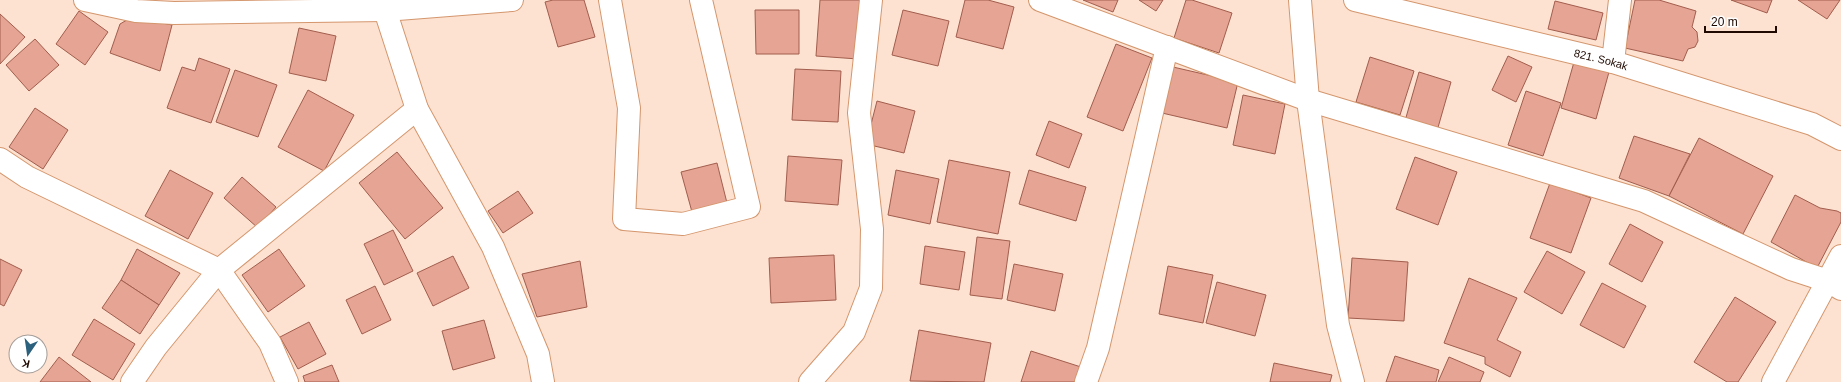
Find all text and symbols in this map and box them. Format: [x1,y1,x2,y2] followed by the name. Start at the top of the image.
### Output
[1705,8,1776,34] scale bar
[1711,15,1738,29] text: 20 m
[1573,47,1630,72] street label: 821. Sokak
[8,334,48,374] north arrow
[20,357,31,370] text: K

